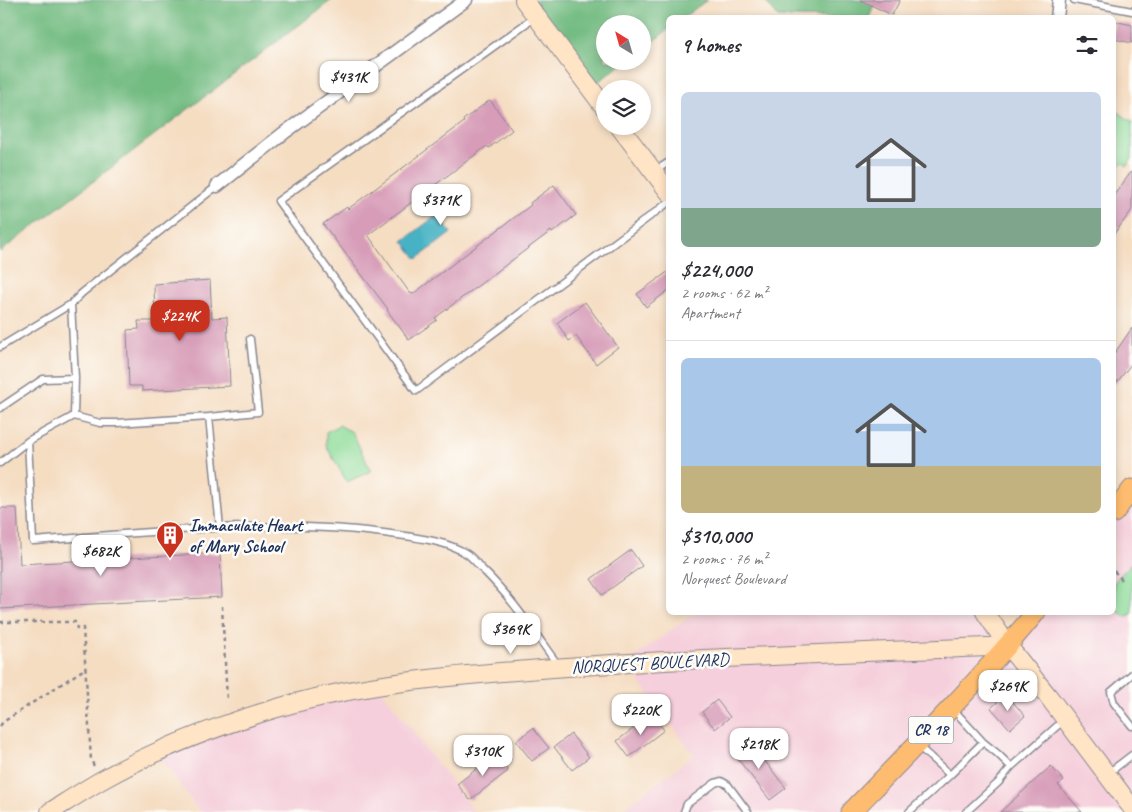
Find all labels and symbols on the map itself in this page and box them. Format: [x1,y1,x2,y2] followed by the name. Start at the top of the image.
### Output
[596,15,651,70] north arrow
[314,61,384,103] pin: $431K
[406,184,476,226] pin: $371K
[145,300,215,342] pin: $224K
[189,514,305,557] place label: Immaculate Heart of Mary School
[155,520,185,559] building icon: Immaculate Heart of Mary School
[66,534,136,577] pin: $682K
[476,612,546,655] pin: $369K
[571,648,731,678] street label: NORQUEST BOULEVARD
[973,670,1043,712] pin: $269K
[606,694,676,736] pin: $220K
[908,716,954,744] road number: CR 18
[724,728,794,770] pin: $218K
[448,734,518,777] pin: $310K

